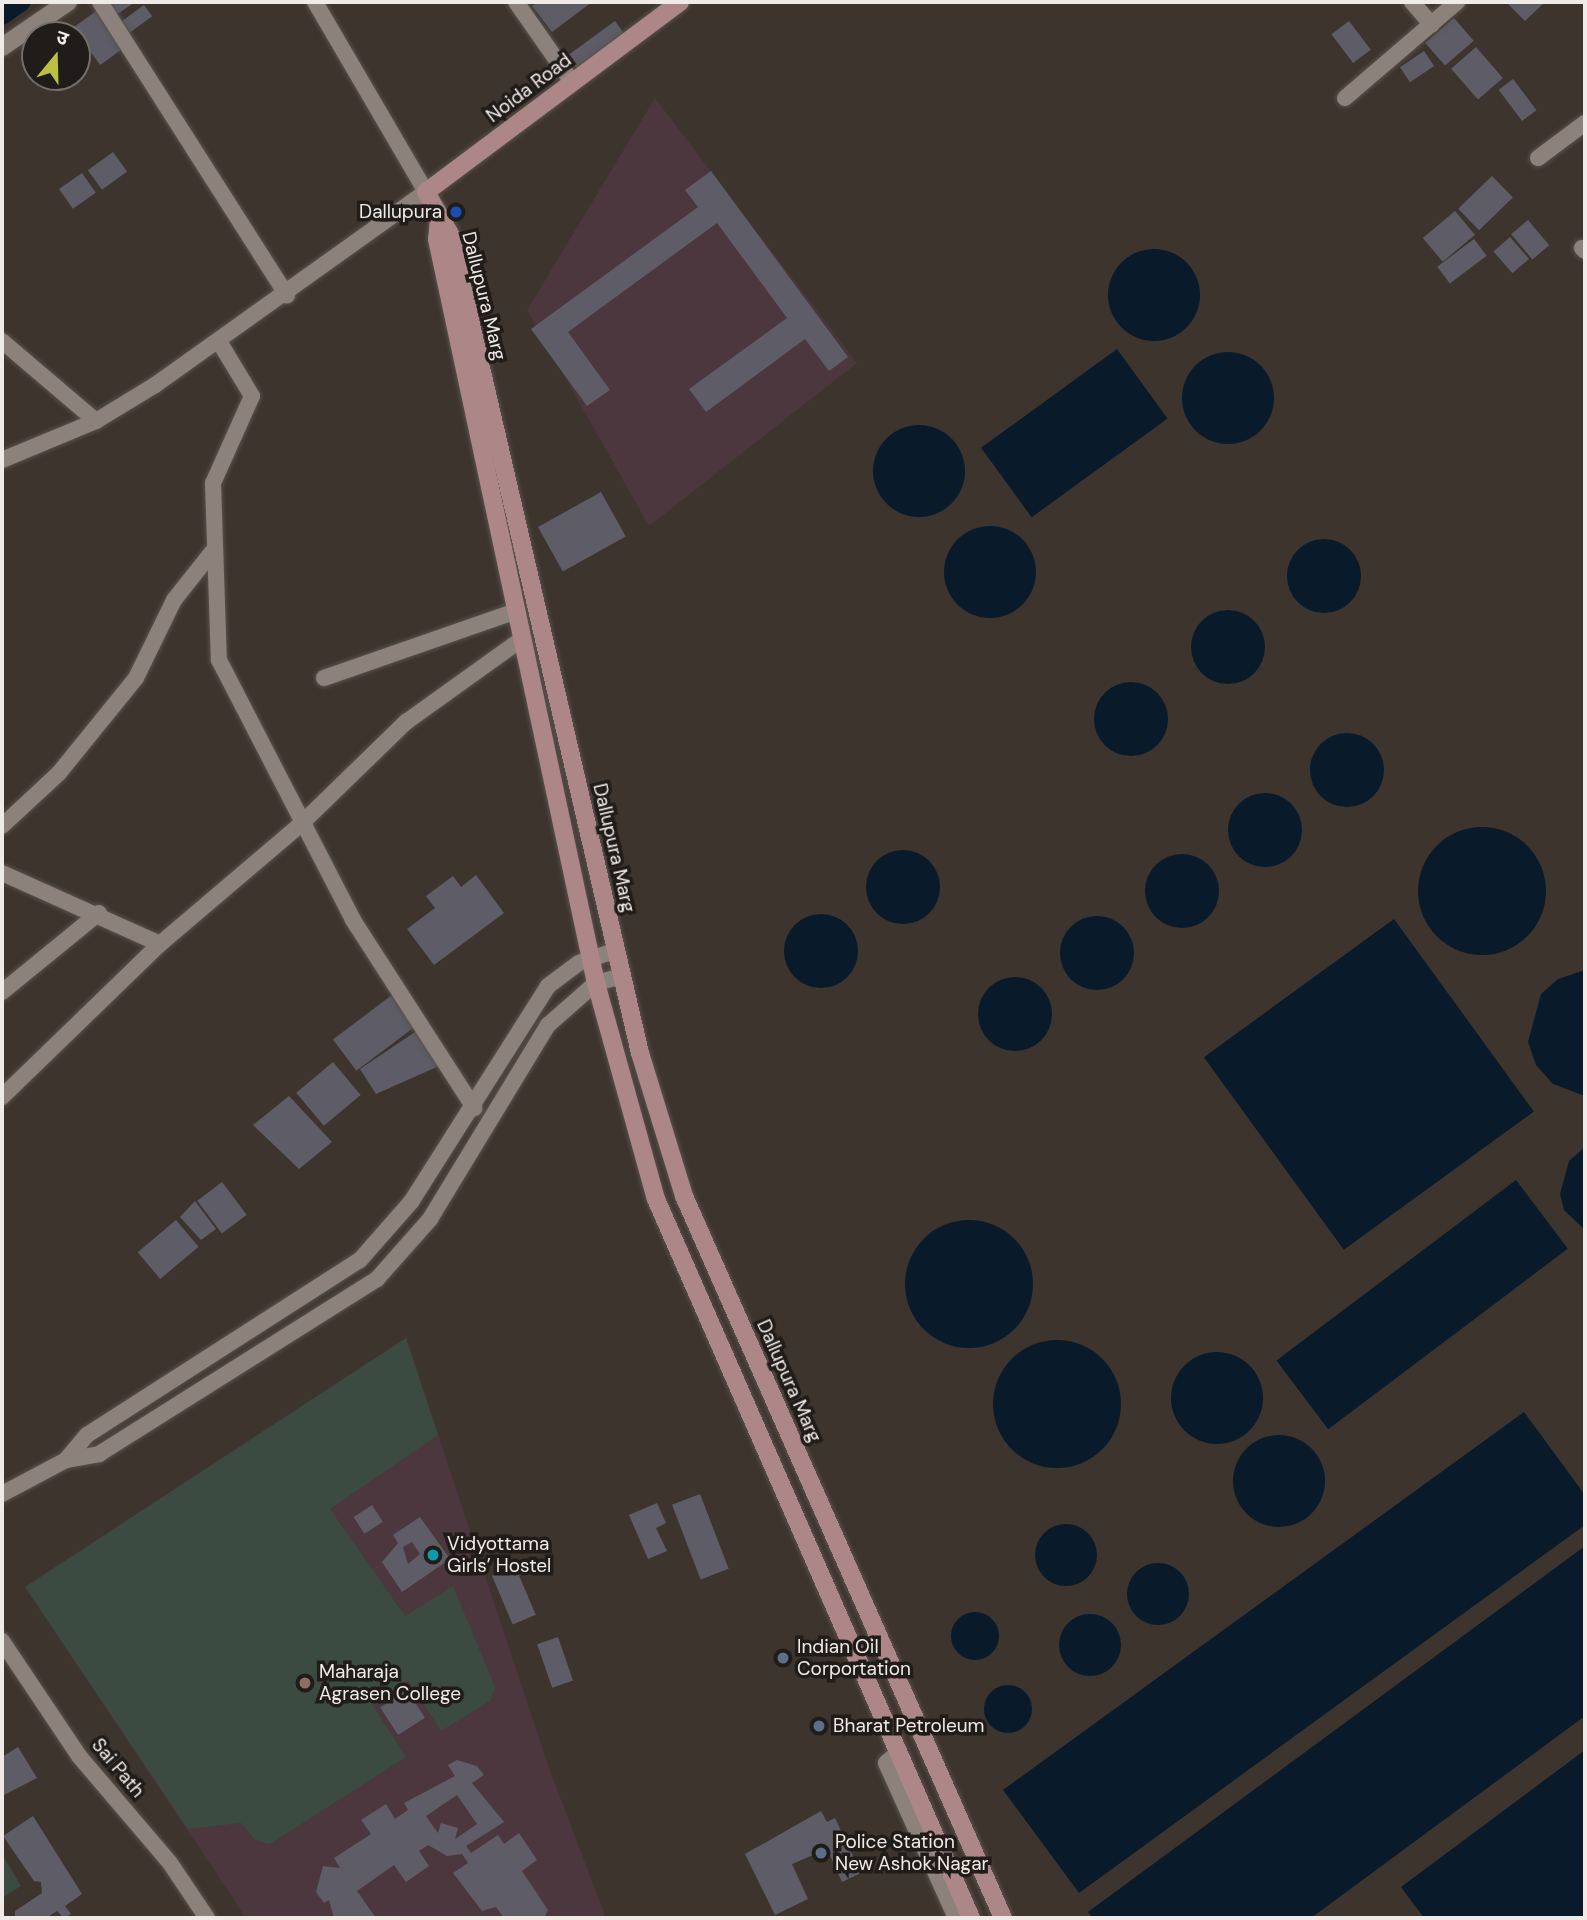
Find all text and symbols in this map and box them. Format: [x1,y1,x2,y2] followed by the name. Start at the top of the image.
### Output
[21,21,91,91] north arrow
[53,24,72,51] text: उ
[482,49,576,127] street label: Noida Road
[359,201,442,223] place label: Dallupura
[448,204,464,220] marker: Dallupura
[457,229,511,363] street label: Dallupura Marg
[588,781,640,915] street label: Dallupura Marg
[752,1316,826,1446] street label: Dallupura Marg
[447,1533,551,1577] place label: Vidyottama Girls’ Hostel
[425,1547,441,1563] marker: Vidyottama Girls’ Hostel
[797,1636,911,1680] place label: Indian Oil Corportation
[775,1650,791,1666] marker: Indian Oil Corportation
[319,1661,461,1705] place label: Maharaja Agrasen College
[297,1675,313,1691] marker: Maharaja Agrasen College
[833,1715,984,1737] place label: Bharat Petroleum
[811,1718,827,1734] marker: Bharat Petroleum
[87,1734,149,1802] street label: Sai Path
[835,1831,989,1875] place label: Police Station New Ashok Nagar
[813,1845,829,1861] marker: Police Station New Ashok Nagar

